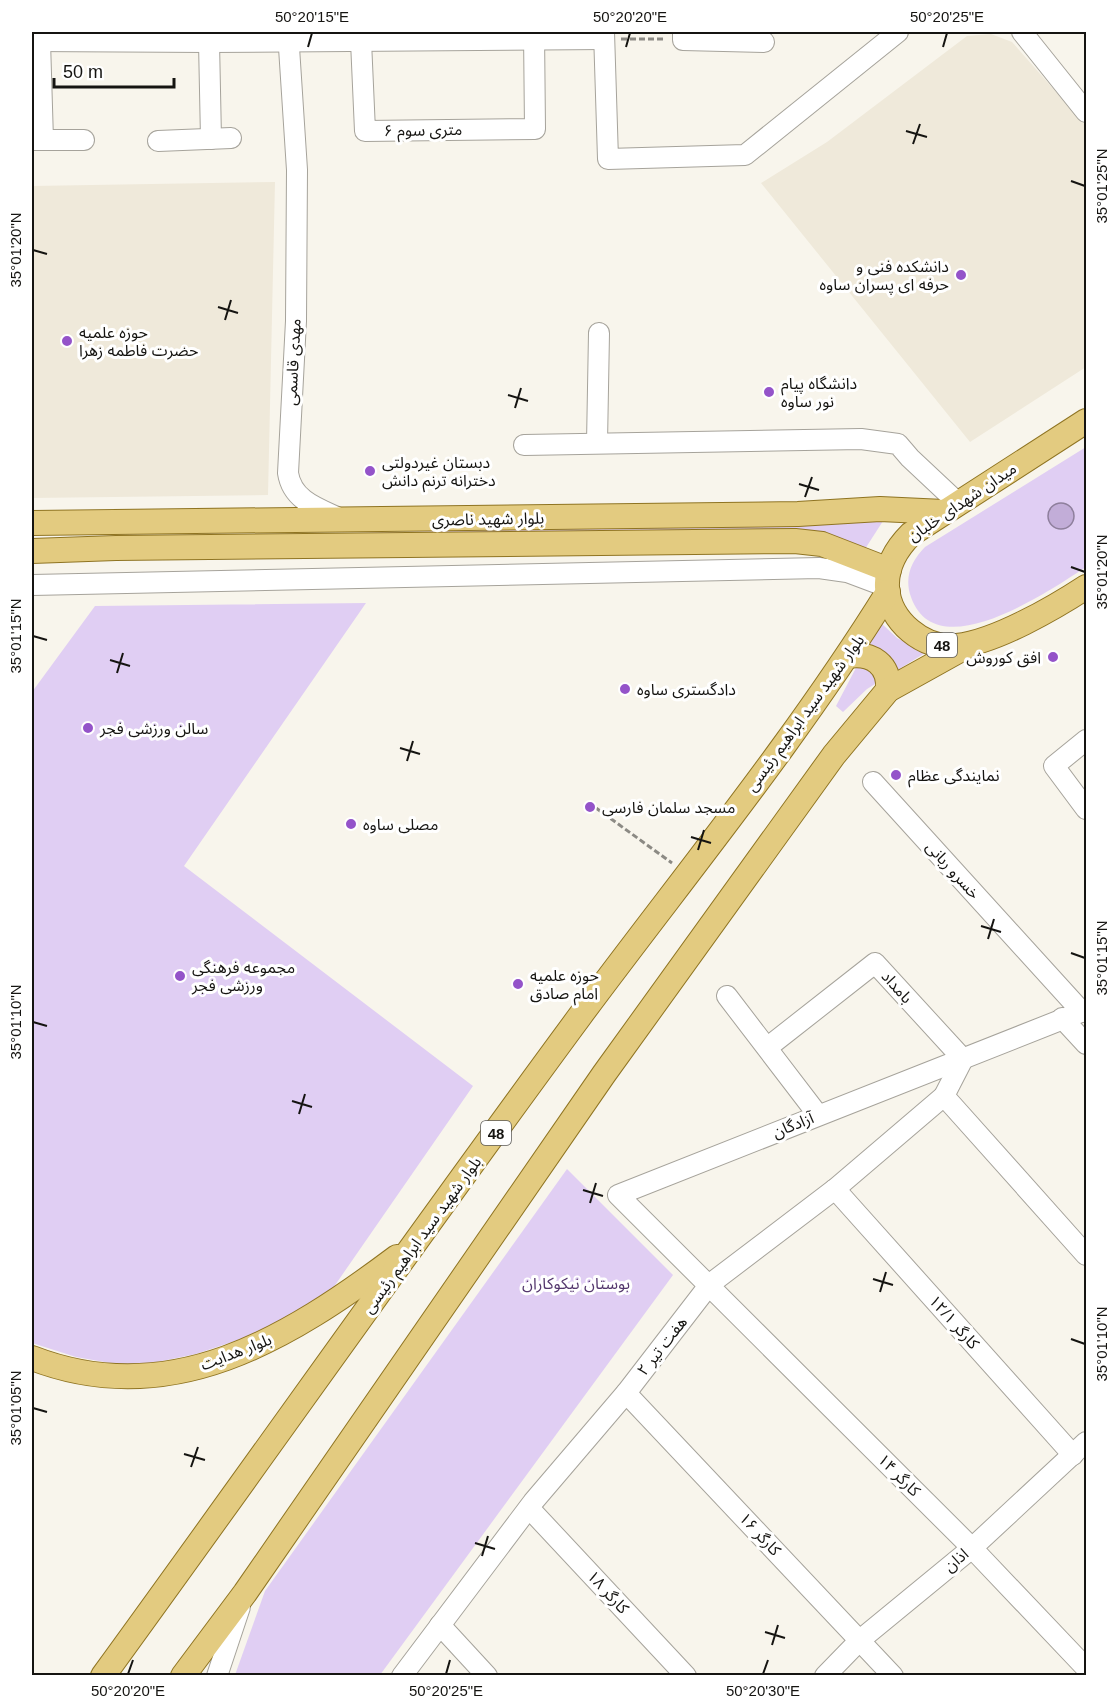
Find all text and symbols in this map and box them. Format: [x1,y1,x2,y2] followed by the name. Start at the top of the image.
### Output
[275,8,349,25] text: 50°20'15"E
[593,8,667,25] text: 50°20'20"E
[910,8,984,25] text: 50°20'25"E
[54,51,174,89] scale bar
[63,62,103,82] text: 50 m
[383,121,463,143] street label: ۶ متری سوم
[1093,148,1110,224] text: 35°01'25"N
[7,212,24,288] text: 35°01'20"N
[820,258,949,295] place label: دانشکده فنی و حرفه ای پسران ساوه
[954,268,968,282] marker: دانشکده فنی و حرفه ای پسران ساوه
[282,318,305,406] street label: مهدی قاسمی
[79,324,199,360] place label: حوزه علمیه حضرت فاطمه زهرا
[60,334,74,348] marker: حوزه علمیه حضرت فاطمه زهرا
[781,375,857,411] place label: دانشگاه پیام نور ساوه
[762,385,776,399] marker: دانشگاه پیام نور ساوه
[382,454,496,493] place label: دبستان غیردولتی دخترانه ترنم دانش
[905,459,1020,545] street label: میدان شهدای خلبان
[363,464,377,478] marker: دبستان غیردولتی دخترانه ترنم دانش
[432,510,544,529] street label: بلوار شهید ناصری
[1093,534,1110,610] text: 35°01'20"N
[7,598,24,674] text: 35°01'15"N
[742,631,871,797] street label: بلوار شهید سید ابراهیم رئیسی
[927,633,957,657] road number: 48
[966,649,1041,668] place label: افق کوروش
[1046,650,1060,664] marker: افق کوروش
[637,681,736,699] place label: دادگستری ساوه
[618,682,632,696] marker: دادگستری ساوه
[99,720,208,738] place label: سالن ورزشی فجر
[81,721,95,735] marker: سالن ورزشی فجر
[908,767,1000,788] place label: نمایندگی عظام
[889,768,903,782] marker: نمایندگی عظام
[602,799,735,817] place label: مسجد سلمان فارسی
[583,800,597,814] marker: مسجد سلمان فارسی
[363,816,438,834] place label: مصلی ساوه
[344,817,358,831] marker: مصلی ساوه
[922,838,983,903] street label: خسرو ربانی
[1093,920,1110,996] text: 35°01'15"N
[191,959,295,995] place label: مجموعه فرهنگی ورزشی فجر
[530,967,599,1006] place label: حوزه علمیه امام صادق
[878,967,916,1007] street label: بامداد
[173,969,187,983] marker: مجموعه فرهنگی ورزشی فجر
[511,977,525,991] marker: حوزه علمیه امام صادق
[7,984,24,1060] text: 35°01'10"N
[770,1109,818,1142] street label: آزادگان
[481,1121,511,1145] road number: 48
[359,1153,488,1319] street label: بلوار شهید سید ابراهیم رئیسی
[522,1275,630,1293] park label: بوستان نیکوکاران
[925,1292,983,1353] street label: کارگر ۱۲/۱
[1093,1306,1110,1382] text: 35°01'10"N
[634,1313,691,1379] street label: هفت تیر ۲
[198,1331,274,1374] street label: بلوار هدایت
[7,1370,24,1446] text: 35°01'05"N
[874,1451,924,1500] street label: کارگر ۱۴
[735,1509,784,1560] street label: کارگر ۱۶
[940,1545,972,1576] street label: اذان
[583,1567,632,1618] street label: کارگر ۱۸
[91,1682,165,1699] text: 50°20'20"E
[409,1682,483,1699] text: 50°20'25"E
[726,1682,800,1699] text: 50°20'30"E

